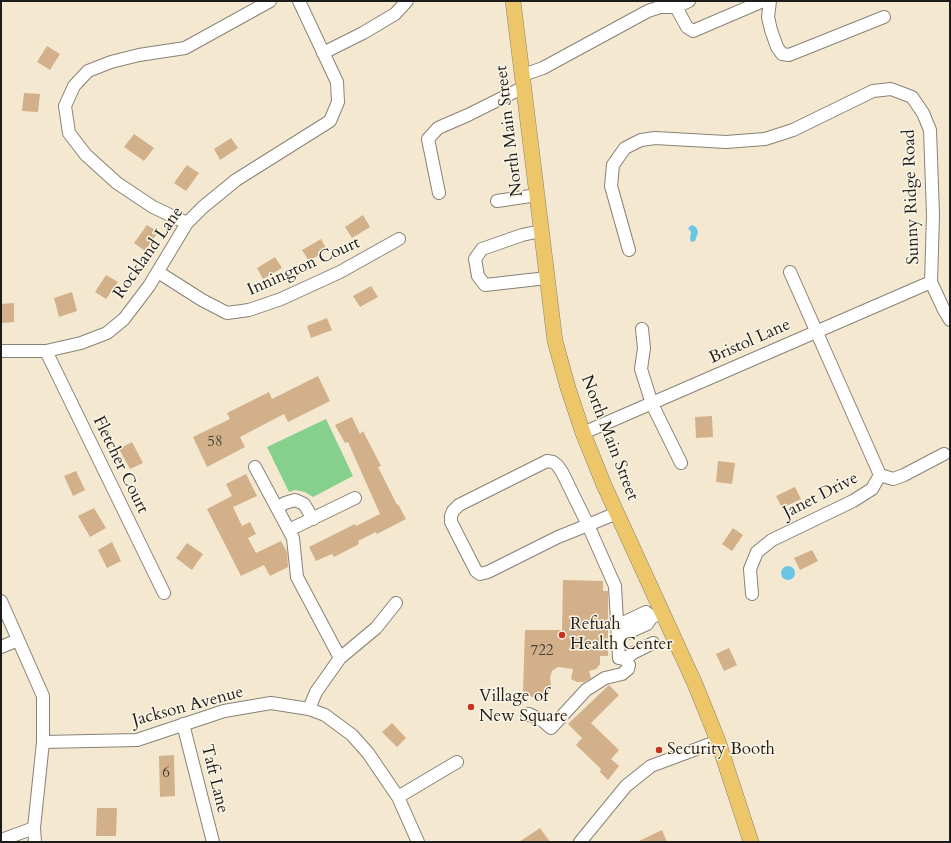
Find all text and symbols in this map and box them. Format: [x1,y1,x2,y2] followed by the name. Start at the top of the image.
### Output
[492,64,528,198] street label: North Main Street
[899,129,925,265] street label: Sunny Ridge Road
[110,203,188,303] street label: Rockland Lane
[245,233,363,301] street label: Innington Court
[706,315,794,369] street label: Bristol Lane
[576,373,642,503] street label: North Main Street
[88,413,152,517] street label: Fletcher Court
[207,434,223,452] house number: 58
[780,468,862,524] street label: Janet Drive
[570,615,673,655] place label: Refuah Health Center
[557,630,567,640] marker: Refuah Health Center
[530,643,554,661] house number: 722
[130,682,246,732] street label: Jackson Avenue
[479,687,568,727] place label: Village of New Square
[466,702,476,712] marker: Village of New Square
[667,740,775,760] place label: Security Booth
[196,743,232,815] street label: Taft Lane
[654,745,664,755] marker: Security Booth
[162,765,170,783] house number: 6

